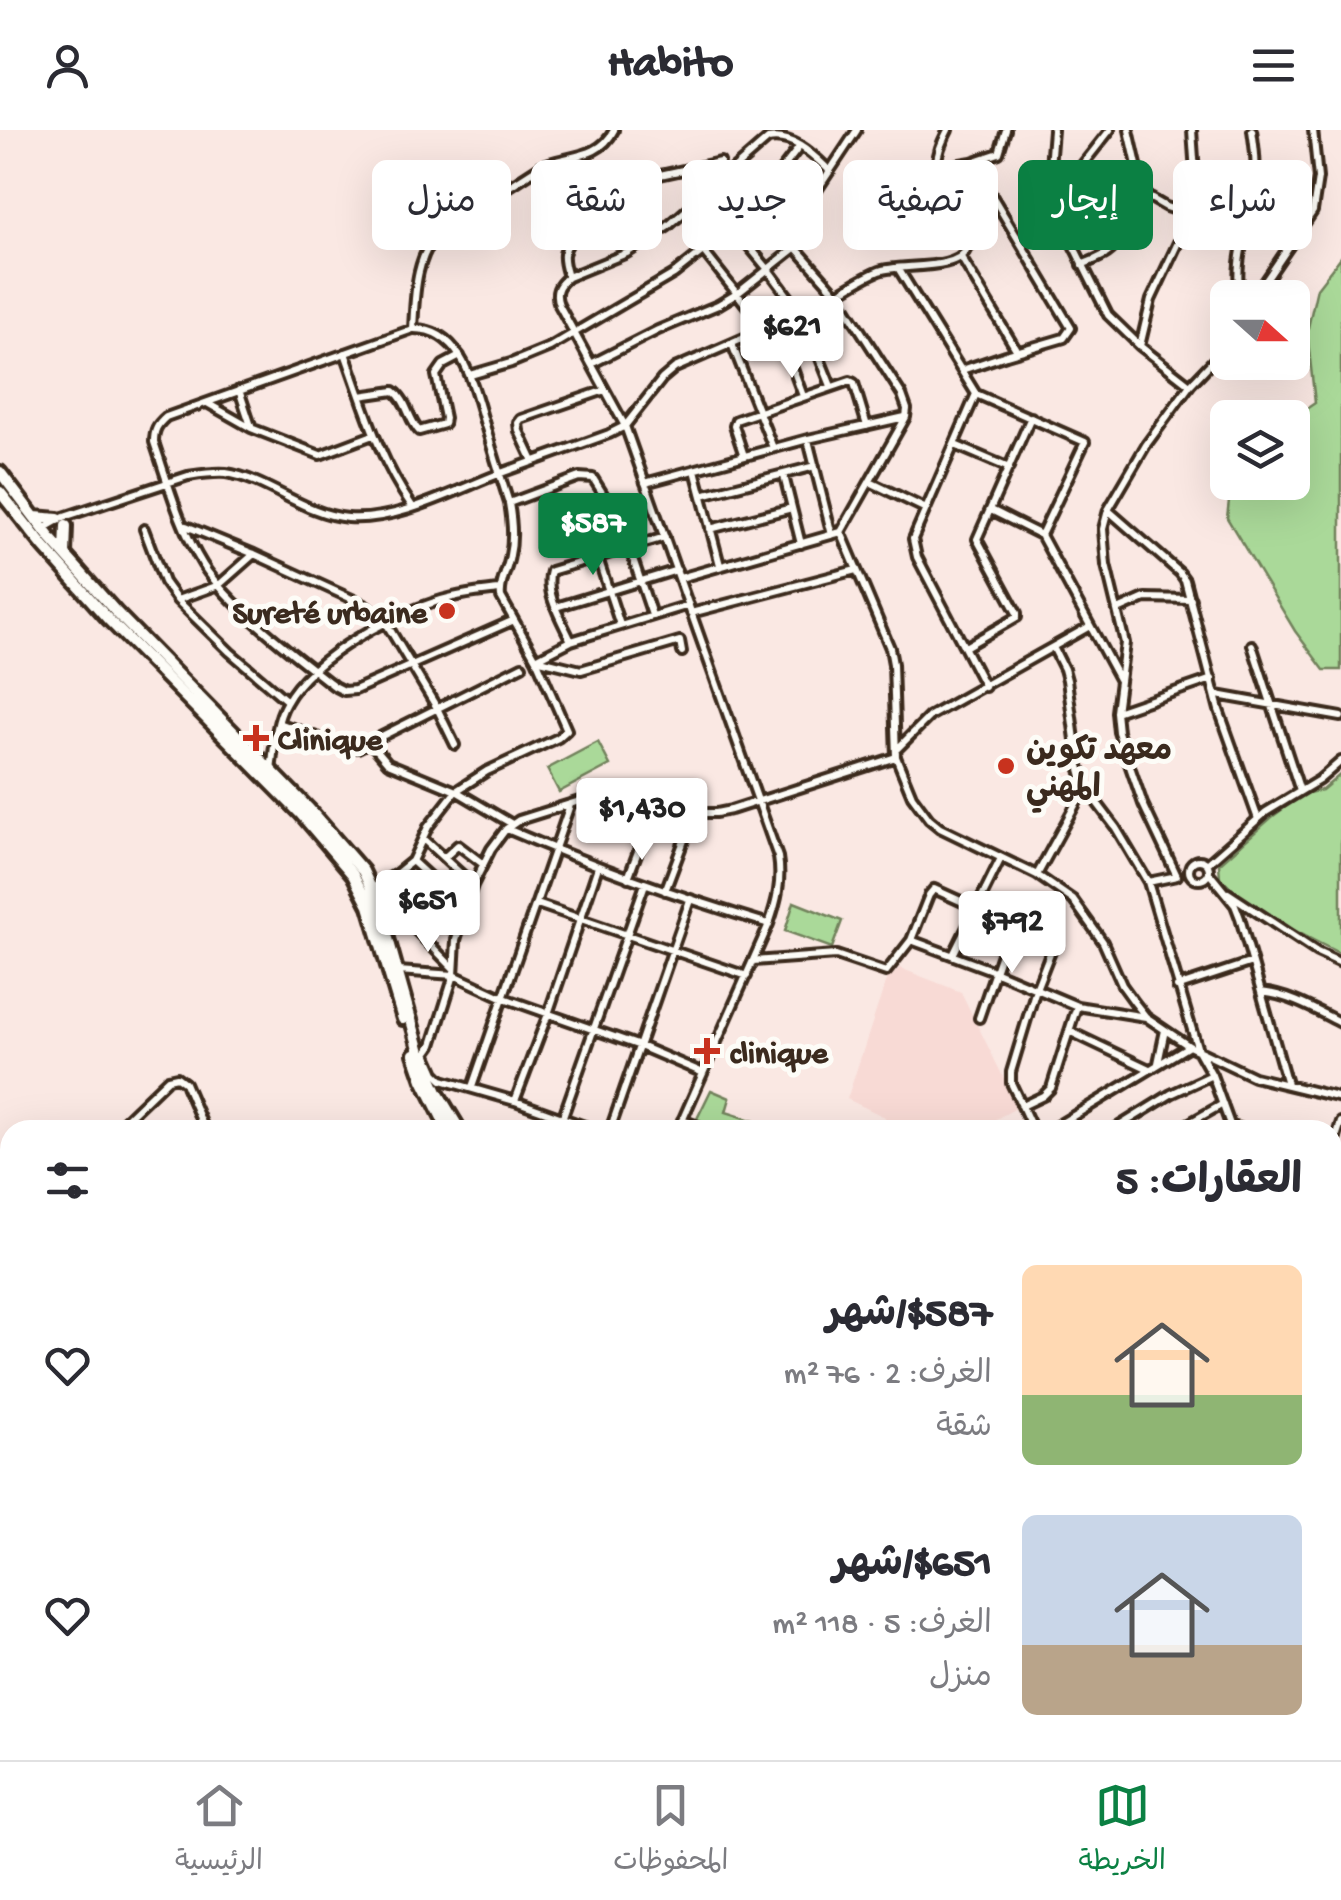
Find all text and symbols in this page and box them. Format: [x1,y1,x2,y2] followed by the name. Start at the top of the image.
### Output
[40,38,95,93] icon: person
[1246,38,1301,93] icon: menu
[608,39,733,92] text: Habito
[372,160,511,250] chip: منزل
[531,160,662,250] chip: شقة
[682,160,823,250] chip: جديد
[843,160,998,250] chip: تصفية
[1018,160,1153,250] chip: إيجار
[1173,160,1312,250] chip: شراء
[1210,280,1310,380] north arrow
[1210,280,1310,500] map controls
[733,296,851,381] pin: $621
[762,309,822,347] text: $621
[1210,400,1310,500] button: layers
[534,493,652,578] pin: $587
[560,506,626,544] text: $587
[232,597,428,635] place label: Sureté urbaine
[436,600,458,622] marker: Sureté urbaine
[278,724,384,762] place label: Clinique
[243,725,269,751] marker: Clinique
[1026,734,1172,814] place label: معهد تكوين المهني
[995,755,1017,777] marker: معهد تكوين المهني
[561,778,723,863] pin: $1,430
[598,791,686,829] text: $1,430
[369,870,487,955] pin: $651
[398,883,458,921] text: $651
[953,891,1071,976] pin: $792
[981,904,1043,942] text: $792
[730,1037,829,1075] place label: clinique
[694,1038,720,1064] marker: clinique
[40,1153,95,1208] icon: filters
[1116,1160,1302,1209] text: العقارات: 5
[826,1292,992,1341] text: $587/شهر
[1102,1305,1222,1425] icon: home
[40,1338,95,1393] icon: heart
[784,1357,992,1395] text: الغرف: 2 · 76 m²
[936,1410,992,1448] text: شقة
[833,1542,992,1591] text: $651/شهر
[1102,1555,1222,1675] icon: home
[40,1588,95,1643] icon: heart
[772,1607,992,1645] text: الغرف: 5 · 118 m²
[929,1660,992,1698] text: منزل
[175,1778,263,1884] tab: الرئيسية
[613,1778,728,1884] tab: المحفوظات
[1079,1778,1166,1884] tab: الخريطة

